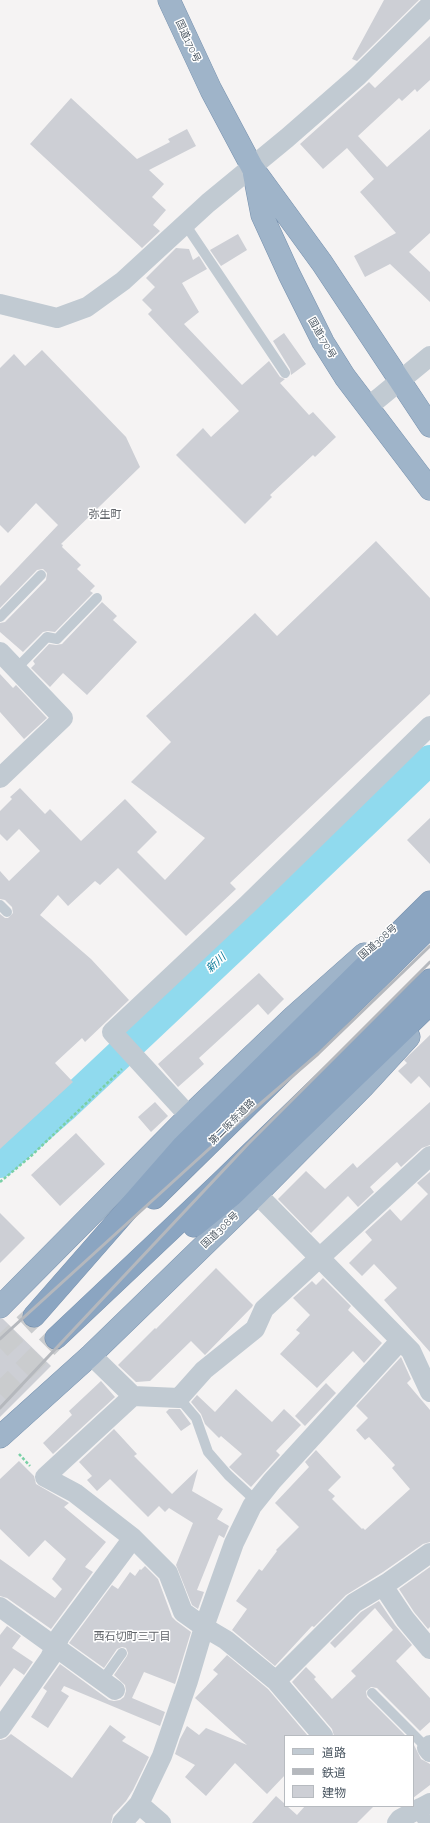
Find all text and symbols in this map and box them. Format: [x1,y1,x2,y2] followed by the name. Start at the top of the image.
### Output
[173,18,203,64] street label: 国道170号
[305,315,339,361] street label: 国道170号
[89,508,121,522] district label: 弥生町
[356,922,400,962] street label: 国道308号
[203,951,229,975] water label: 新川
[207,1097,257,1147] street label: 第二阪奈道路
[199,1209,241,1251] street label: 国道308号
[94,1630,170,1644] district label: 西石切町三丁目
[284,1735,414,1807] legend
[322,1746,346,1760] text: 道路
[322,1766,346,1780] text: 鉄道
[322,1786,346,1800] text: 建物

